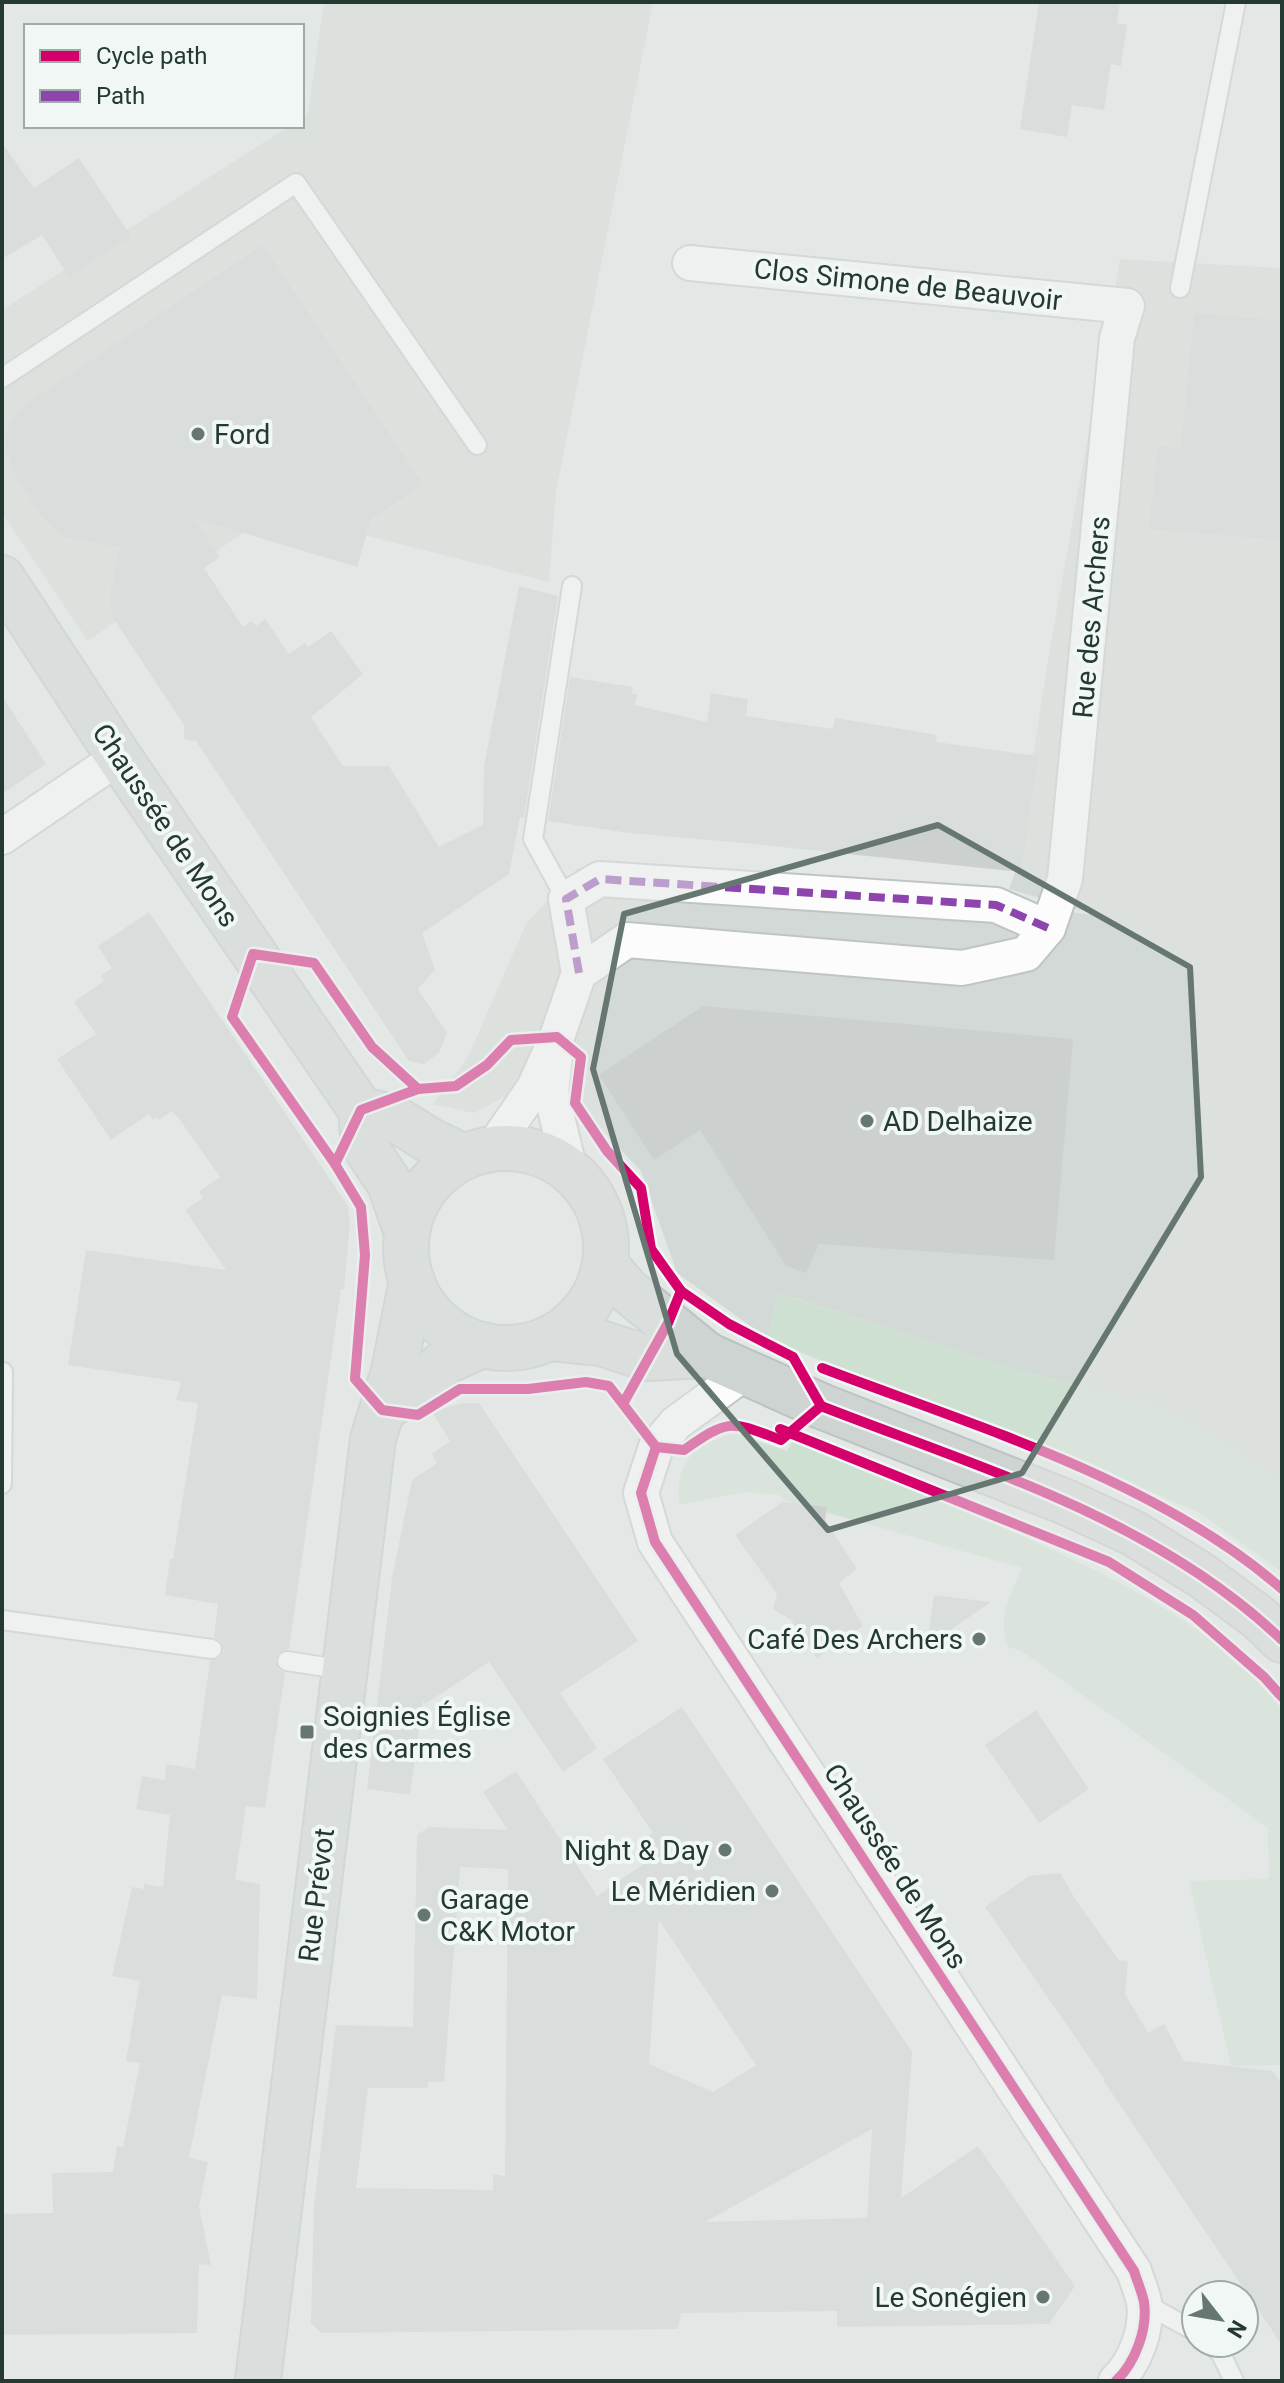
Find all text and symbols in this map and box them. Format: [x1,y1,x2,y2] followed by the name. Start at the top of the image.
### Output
[24,24,304,128] legend
[96,42,208,70] text: Cycle path
[96,82,145,110] text: Path
[752,252,1064,317] street label: Clos Simone de Beauvoir
[214,418,270,451] place label: Ford
[189,425,207,443] marker: Ford
[1066,515,1117,720] street label: Rue des Archers
[85,717,246,933] street label: Chaussée de Mons
[883,1105,1033,1138] place label: AD Delhaize
[858,1112,876,1130] marker: AD Delhaize
[747,1623,963,1656] place label: Café Des Archers
[970,1630,988,1648] marker: Café Des Archers
[323,1700,511,1765] place label: Soignies Église des Carmes
[298,1723,316,1741] marker: Soignies Église des Carmes
[817,1758,974,1975] street label: Chaussée de Mons
[292,1826,341,1964] street label: Rue Prévot
[564,1834,709,1867] place label: Night & Day
[716,1841,734,1859] marker: Night & Day
[611,1875,756,1908] place label: Le Méridien
[763,1882,781,1900] marker: Le Méridien
[440,1883,575,1948] place label: Garage C&K Motor
[415,1906,433,1924] marker: Garage C&K Motor
[1180,2279,1260,2359] north arrow
[874,2281,1027,2314] place label: Le Sonégien
[1034,2288,1052,2306] marker: Le Sonégien
[1222,2316,1251,2342] text: N

